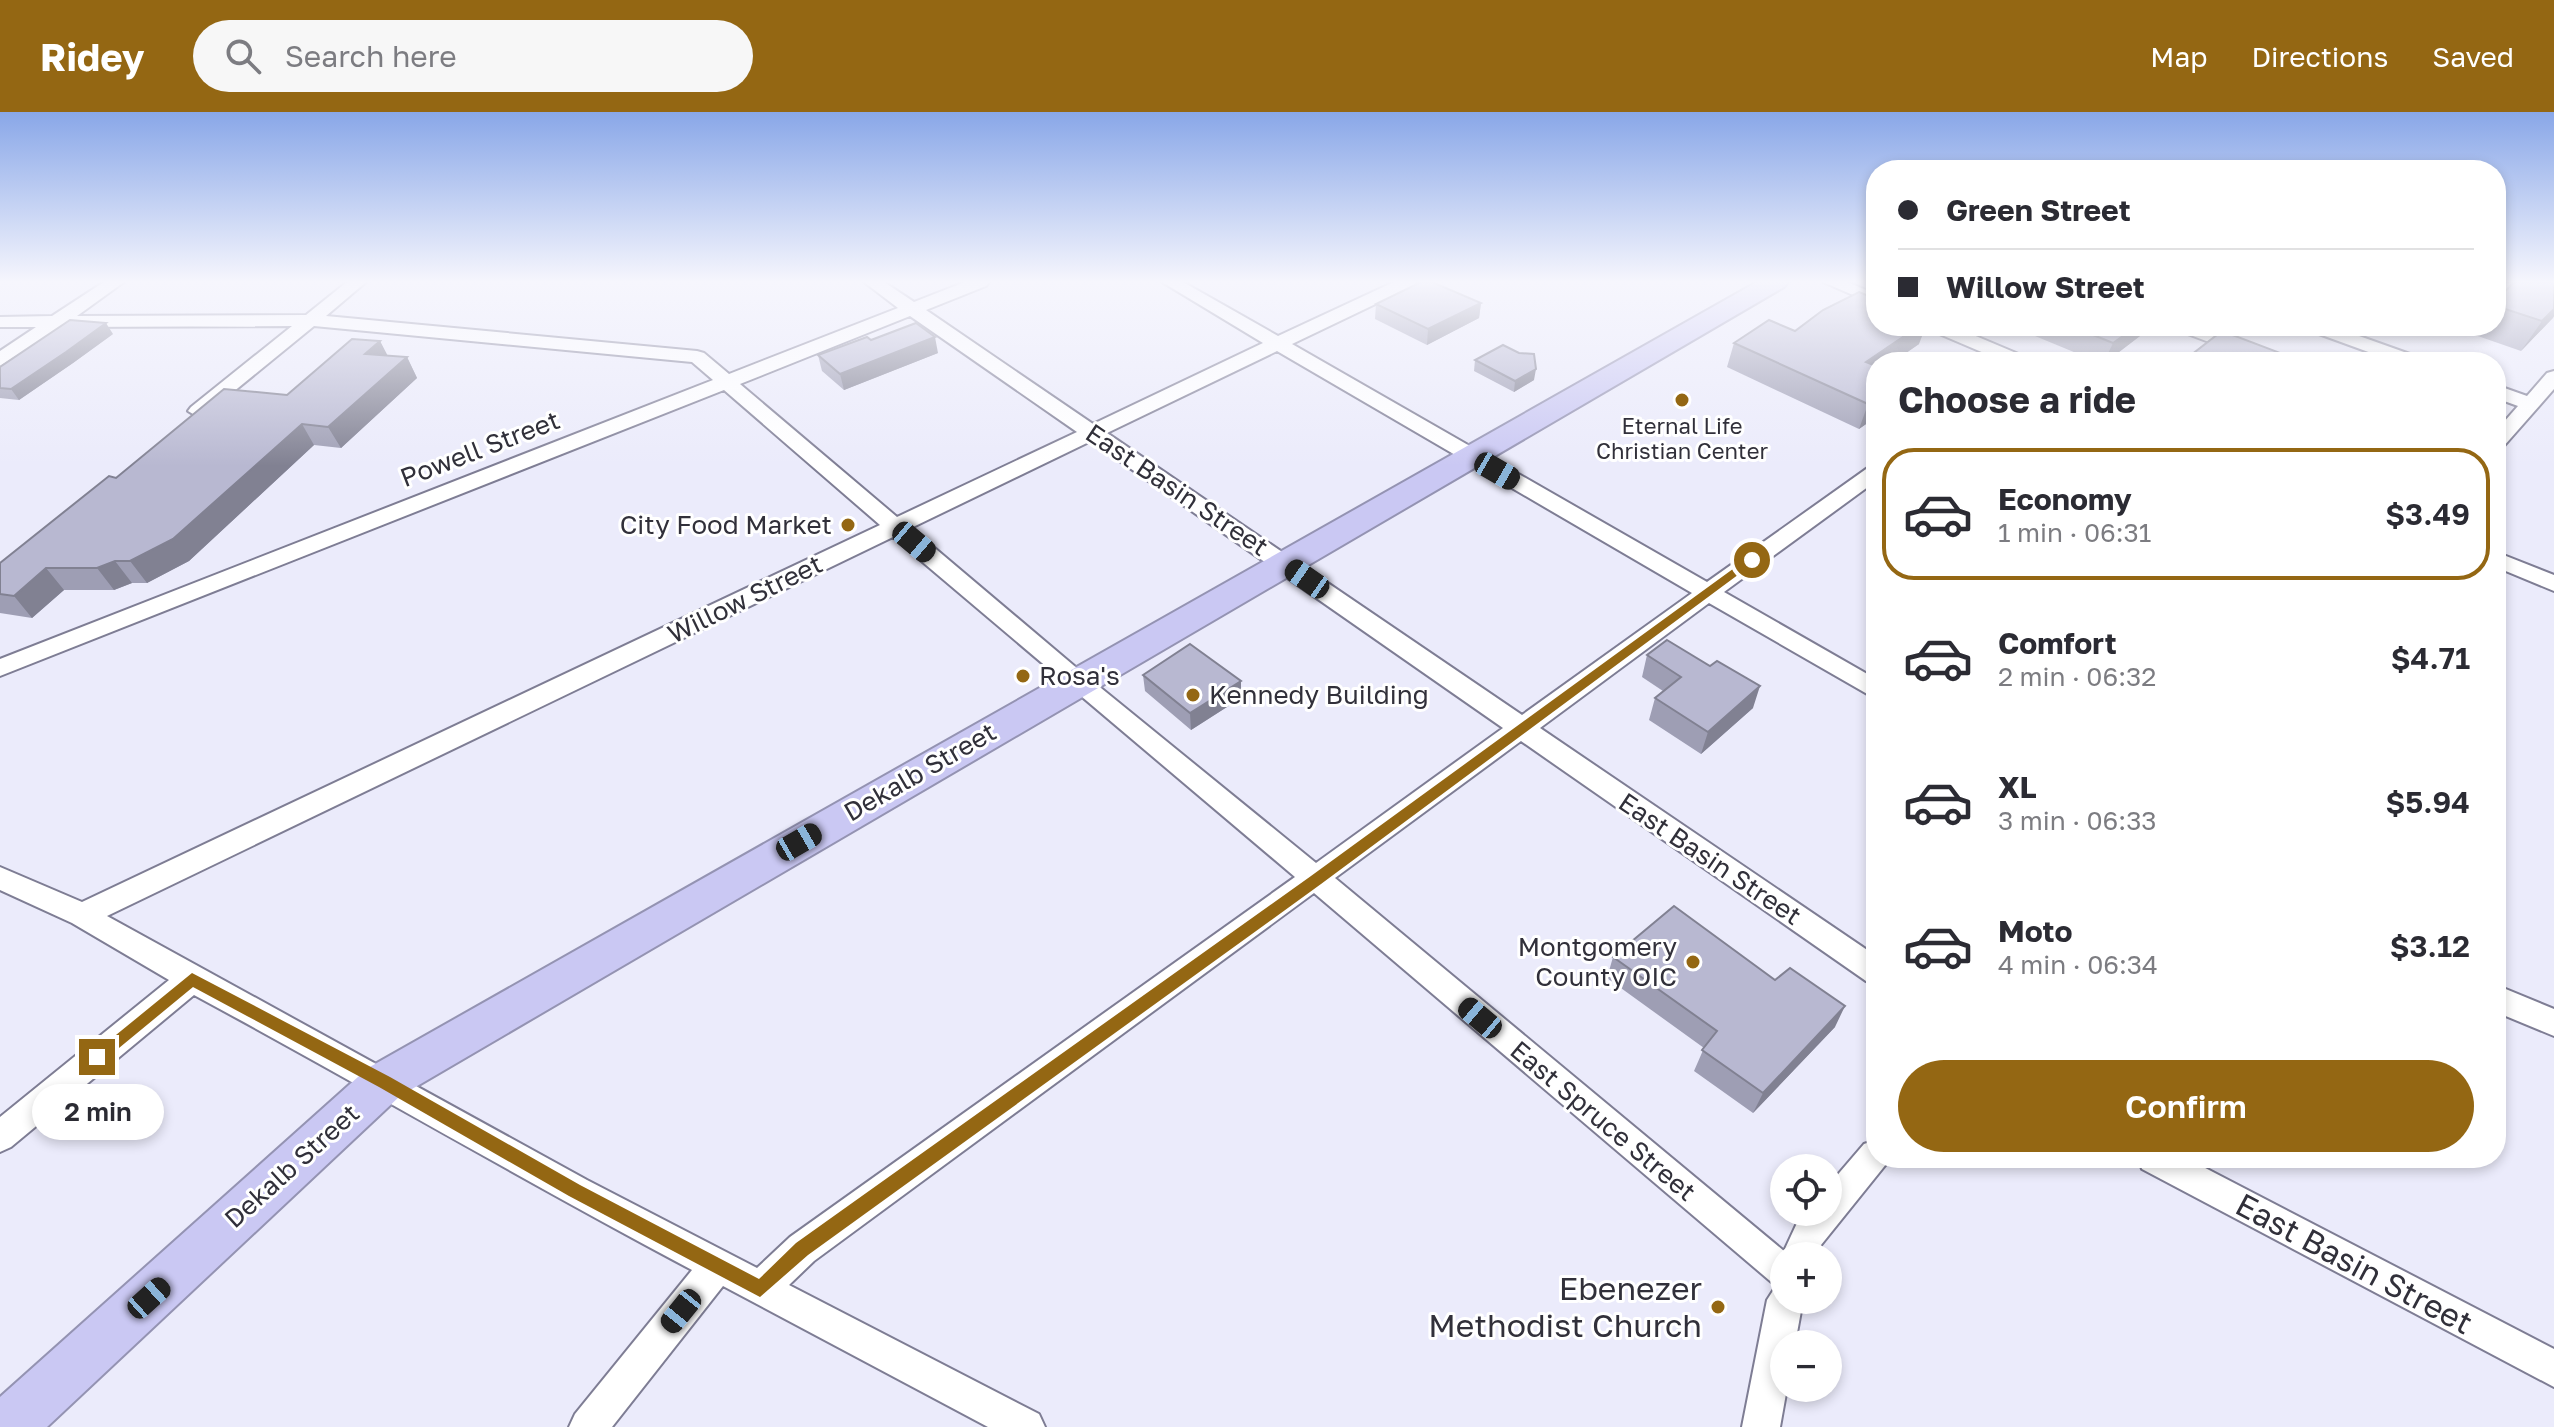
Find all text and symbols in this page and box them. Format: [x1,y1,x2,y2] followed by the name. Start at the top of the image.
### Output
[193,20,753,92] search box
[40,34,145,79] text: Ridey
[221,34,265,78] icon: search
[285,38,457,74] text: Search here
[2150,40,2207,73] text: Map
[2251,40,2388,73] text: Directions
[2432,40,2514,73] text: Saved
[1946,192,2131,228] text: Green Street
[1946,269,2145,305] text: Willow Street
[1898,378,2136,421] text: Choose a ride
[1673,391,1691,409] marker: Eternal Life Christian Center
[396,404,564,493] street label: Powell Street
[1596,412,1768,464] place label: Eternal Life Christian Center
[1080,417,1274,562] street label: East Basin Street
[1470,449,1524,493] car
[1902,478,1974,550] icon: car
[1998,481,2132,517] text: Economy
[2385,496,2470,532] text: $3.49
[620,509,832,540] place label: City Food Market
[839,516,857,534] marker: City Food Market
[888,517,940,567] car
[1998,517,2151,548] text: 1 min · 06:31
[1734,542,1770,578] route start
[662,548,827,649] street label: Willow Street
[1280,555,1334,603] car
[1902,622,1974,694] icon: car
[1998,625,2117,661] text: Comfort
[2391,640,2470,676] text: $4.71
[1039,660,1120,691] place label: Rosa's
[1998,661,2156,692] text: 2 min · 06:32
[1014,667,1032,685] marker: Rosa's
[1209,679,1429,710] place label: Kennedy Building
[1184,686,1202,704] marker: Kennedy Building
[838,716,1001,828] street label: Dekalb Street
[1902,766,1974,838] icon: car
[1998,769,2037,805] text: XL
[2385,784,2470,820] text: $5.94
[1613,786,1807,931] street label: East Basin Street
[1998,805,2157,836] text: 3 min · 06:33
[772,820,826,864] car
[1902,910,1974,982] icon: car
[1998,913,2073,949] text: Moto
[2390,928,2470,964] text: $3.12
[1518,931,1677,992] place label: Montgomery County OIC
[1998,949,2158,980] text: 4 min · 06:34
[1684,953,1702,971] marker: Montgomery County OIC
[1454,993,1506,1043] car
[1504,1034,1702,1207] street label: East Spruce Street
[79,1039,115,1075] route end
[1898,1060,2474,1152] button: Confirm
[31,1085,163,1141] callout: 2 min
[64,1096,132,1127] text: 2 min
[218,1097,365,1234] street label: Dekalb Street
[1770,1154,1842,1402] map controls
[1770,1154,1842,1226] button: locate
[2230,1185,2479,1342] street label: East Basin Street
[1770,1242,1842,1314] button: +
[1428,1269,1702,1344] place label: Ebenezer Methodist Church
[123,1273,175,1323] car
[657,1285,705,1337] car
[1709,1298,1727,1316] marker: Ebenezer Methodist Church
[1770,1330,1842,1402] button: −

